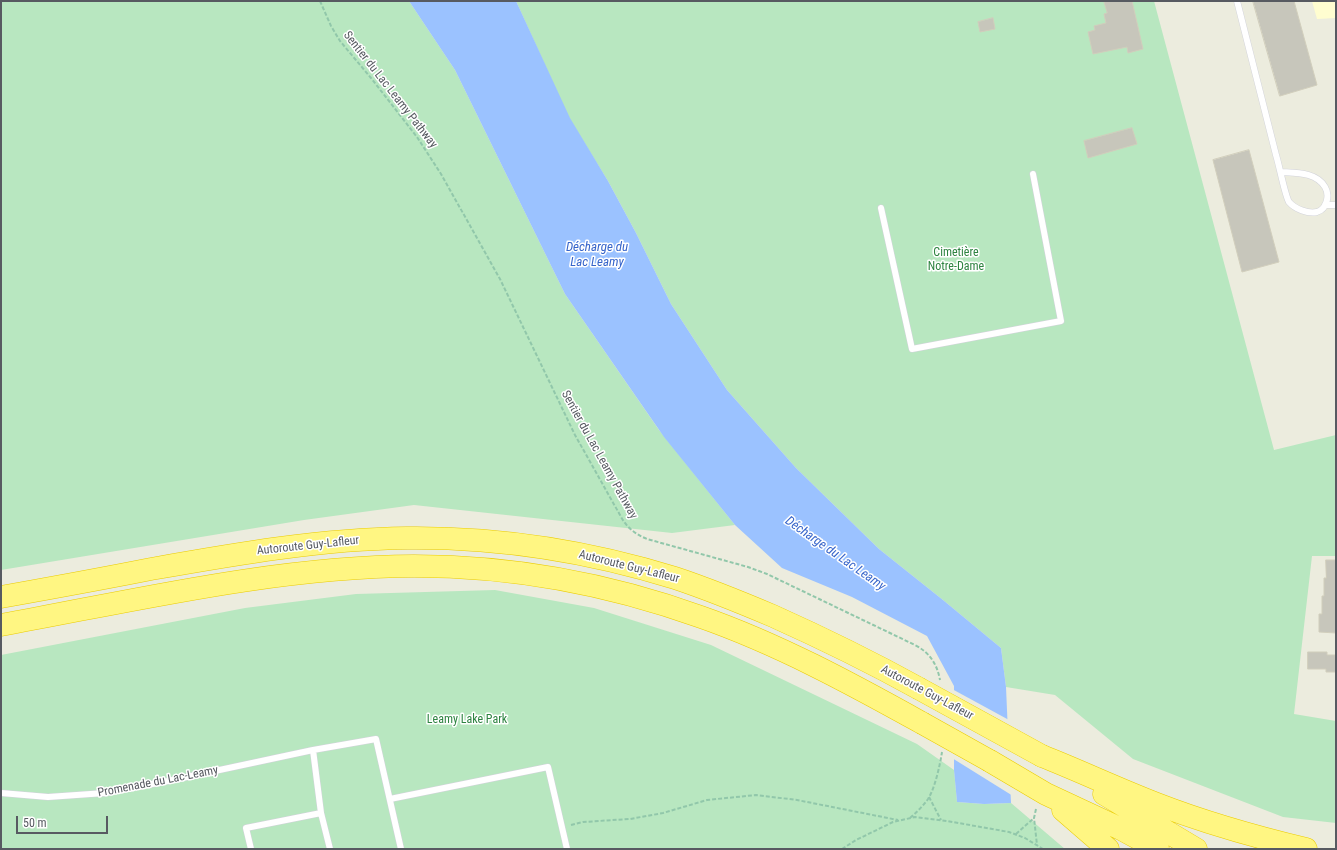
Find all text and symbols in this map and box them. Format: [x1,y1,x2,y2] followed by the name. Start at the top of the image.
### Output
[340,29,440,151] street label: Sentier du Lac Leamy Pathway
[566,240,628,271] water label: Décharge du Lac Leamy
[928,246,984,274] park label: Cimetière Notre-Dame
[558,388,640,522] street label: Sentier du Lac Leamy Pathway
[782,514,888,594] water label: Décharge du Lac Leamy
[256,533,360,559] street label: Autoroute Guy-Lafleur
[577,548,681,586] street label: Autoroute Guy-Lafleur
[878,662,976,724] street label: Autoroute Guy-Lafleur
[427,713,507,727] park label: Leamy Lake Park
[97,763,219,801] street label: Promenade du Lac-Leamy
[18,808,110,834] scale bar
[23,816,47,830] text: 50 m

